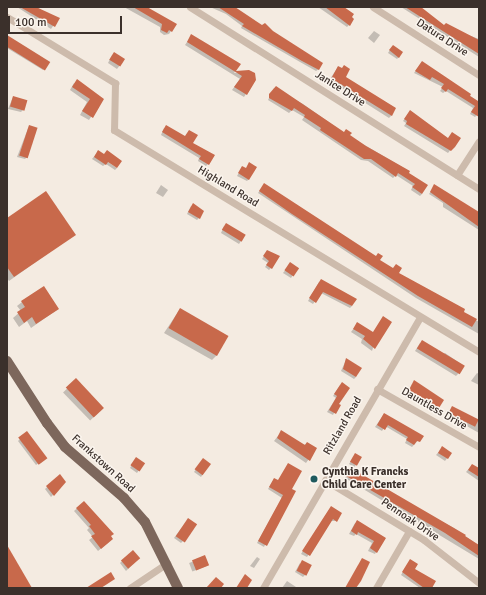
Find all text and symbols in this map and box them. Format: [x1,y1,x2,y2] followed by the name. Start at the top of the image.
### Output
[10,8,124,34] scale bar
[15,15,47,30] text: 100 m
[414,16,470,60] street label: Datura Drive
[312,68,368,110] street label: Janice Drive
[195,164,261,210] street label: Highland Road
[399,385,469,433] street label: Dauntless Drive
[321,395,365,457] street label: Ritzland Road
[69,432,137,496] street label: Frankstown Road
[322,466,408,492] place label: Cynthia K Francks Child Care Center
[309,474,319,484] marker: Cynthia K Francks Child Care Center
[378,496,442,544] street label: Pennoak Drive

